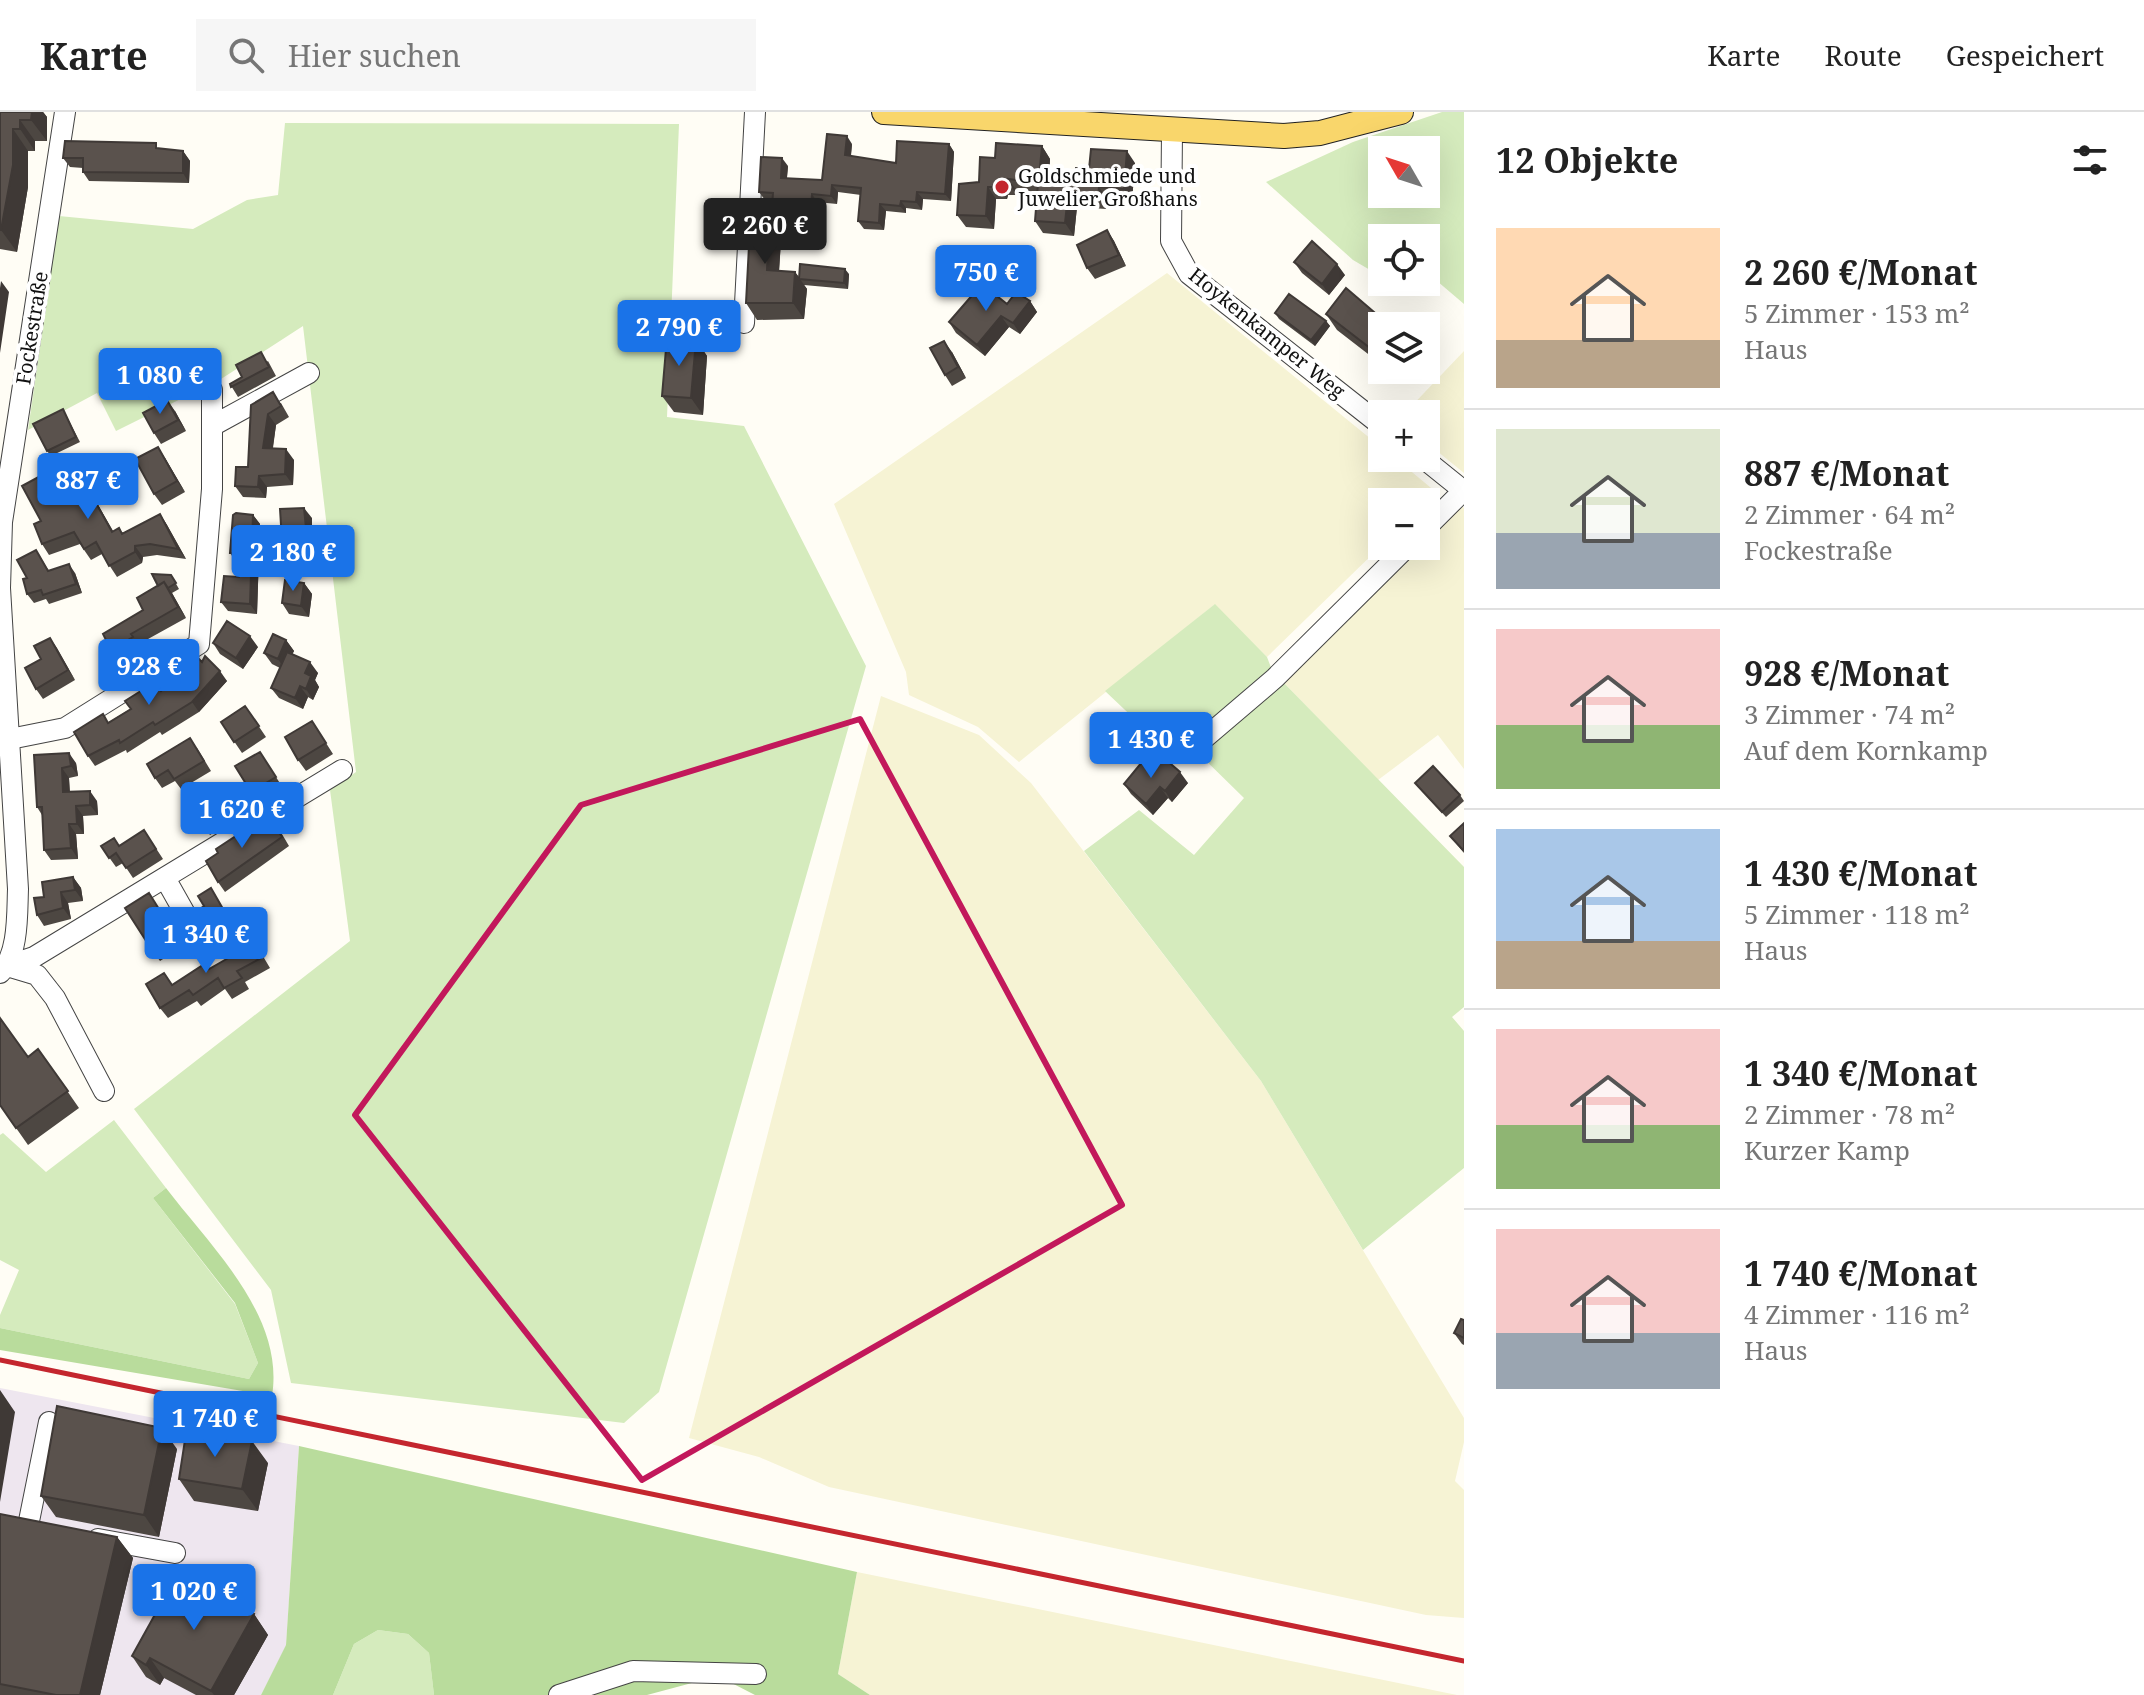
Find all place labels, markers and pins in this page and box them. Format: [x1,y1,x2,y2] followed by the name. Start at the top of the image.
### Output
[1017,162,1198,212] place label: Goldschmiede und Juwelier Großhans
[993,178,1011,196] marker: Goldschmiede und Juwelier Großhans
[691,198,839,266] pin: 2 260 €
[930,245,1042,313] pin: 750 €
[605,300,753,368] pin: 2 790 €
[86,348,234,416] pin: 1 080 €
[32,453,144,521] pin: 887 €
[219,525,367,593] pin: 2 180 €
[93,639,205,707] pin: 928 €
[1077,712,1225,780] pin: 1 430 €
[168,782,316,850] pin: 1 620 €
[132,907,280,975] pin: 1 340 €
[141,1391,289,1459] pin: 1 740 €
[120,1564,268,1632] pin: 1 020 €

